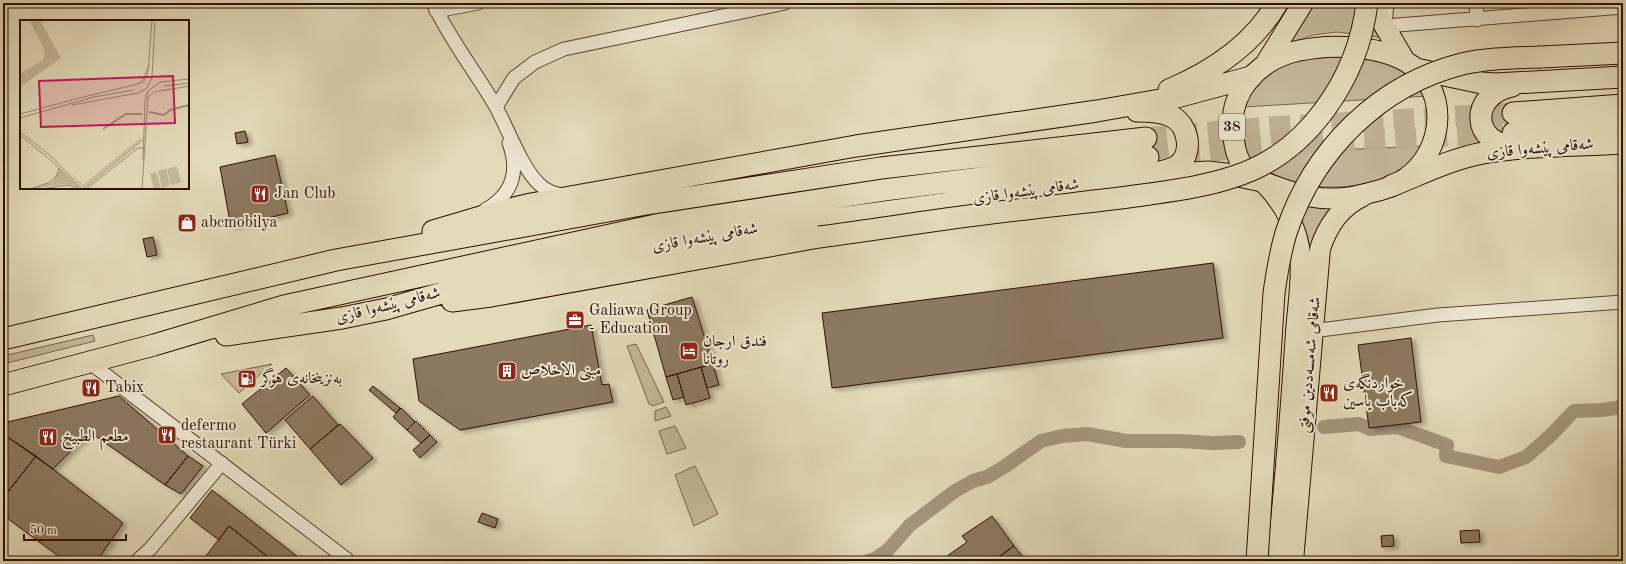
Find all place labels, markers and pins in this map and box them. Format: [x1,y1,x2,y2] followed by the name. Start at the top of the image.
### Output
[249,183,271,205] restaurant icon: Jan Club
[274,186,335,202] place label: Jan Club
[176,212,198,234] shop icon: abcmobilya
[201,215,278,231] place label: abcmobilya
[589,303,692,337] place label: Galiawa Group - Education
[564,309,586,331] office icon: Galiawa Group - Education
[703,334,767,368] place label: فندق ارجان روتانا
[678,340,700,362] hotel icon: فندق ارجان روتانا
[496,360,518,382] building icon: مبنى الاخلاص
[521,363,601,381] place label: مبنى الاخلاص
[259,367,342,388] place label: بەنزینخانەی هۆگر
[236,368,258,390] fuel station icon: بەنزینخانەی هۆگر
[1343,373,1413,411] place label: خواردنگەی کەباب یاسین
[80,377,102,399] restaurant icon: Tabix
[105,380,144,396] place label: Tabix
[1318,382,1340,404] restaurant icon: خواردنگەی کەباب یاسین
[181,418,296,452] place label: defermo restaurant Türki
[156,424,178,446] restaurant icon: defermo restaurant Türki
[37,426,59,448] restaurant icon: مطعم الطبيخ
[62,429,129,451] place label: مطعم الطبيخ

